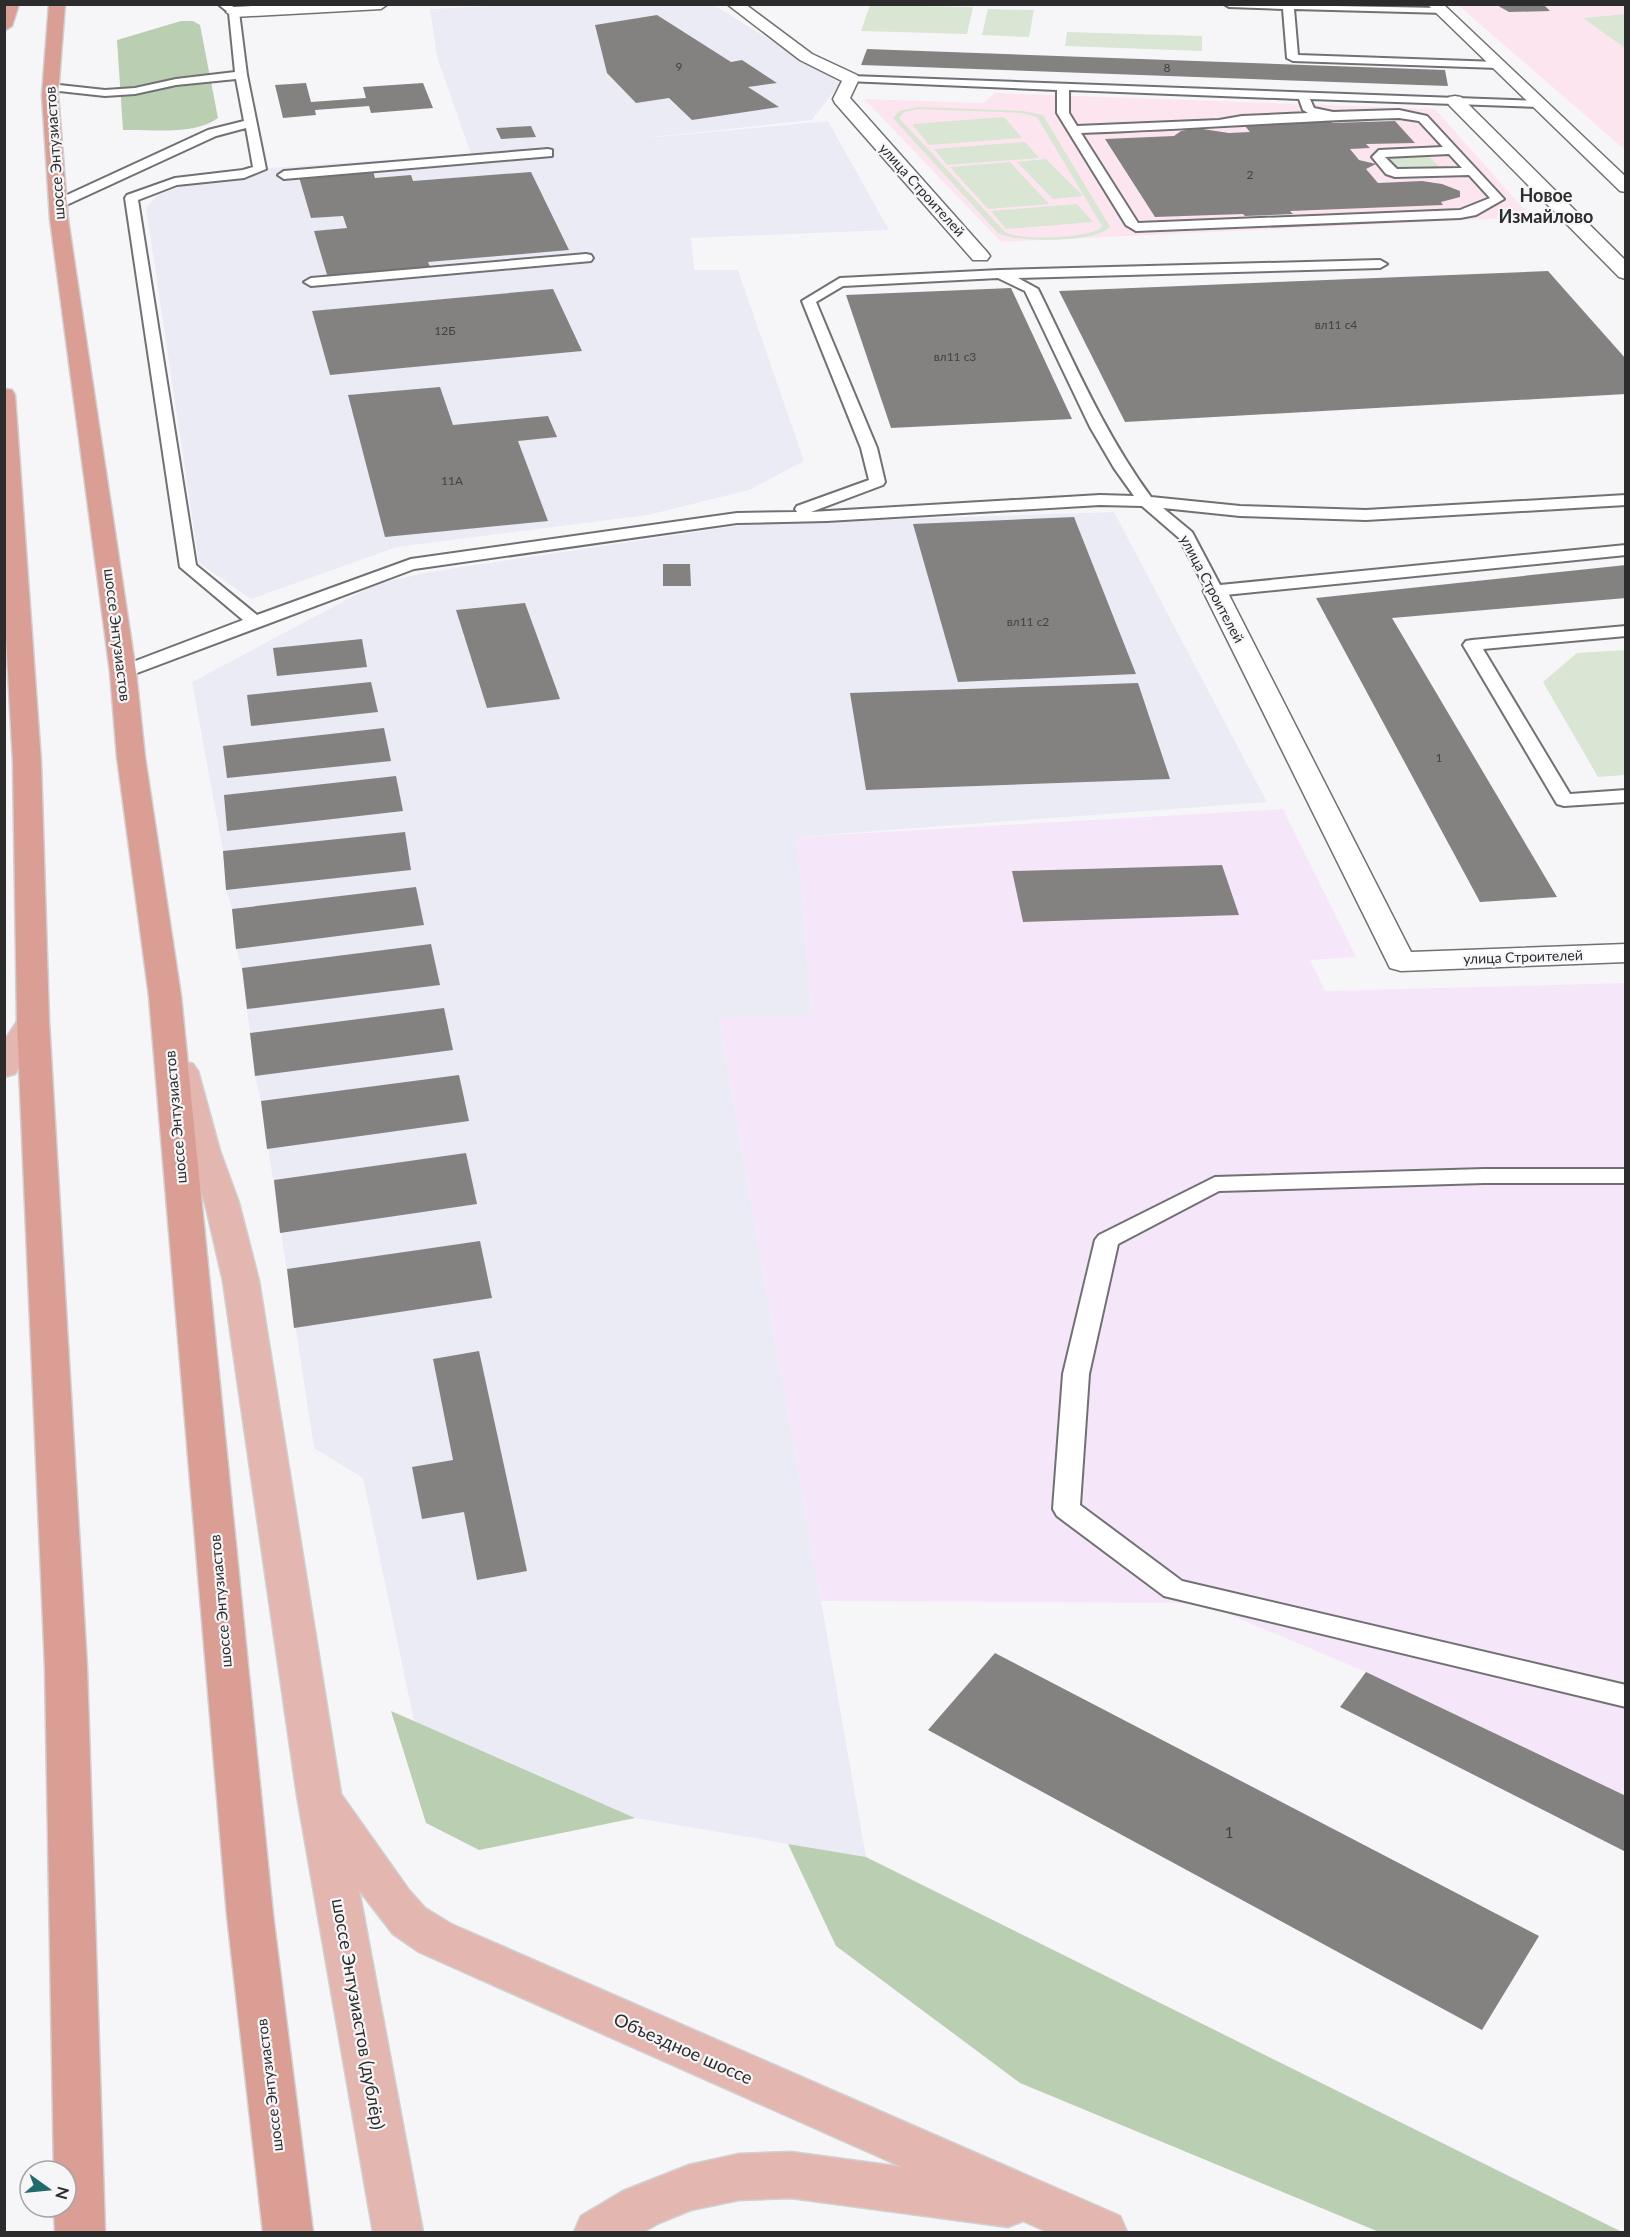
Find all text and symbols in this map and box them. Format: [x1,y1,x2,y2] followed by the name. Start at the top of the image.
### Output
[676,59,683,74] house number: 9
[1164,60,1171,75] house number: 8
[40,86,68,220] street label: шоссе Энтузиастов
[876,140,969,240] street label: улица Строителей
[1247,167,1254,182] house number: 2
[1499,184,1593,227] district label: Новое Измайлово
[1315,317,1357,332] house number: вл11 с4
[434,323,456,338] house number: 12Б
[934,349,976,364] house number: вл11 с3
[441,473,464,488] house number: 11А
[1177,532,1248,646] street label: улица Строителей
[101,567,135,702] street label: шоссе Энтузиастов
[1007,614,1049,629] house number: вл11 с2
[1436,750,1443,765] house number: 1
[1463,946,1583,967] street label: улица Строителей
[160,1050,190,1184] street label: шоссе Энтузиастов
[205,1534,235,1668] street label: шоссе Энтузиастов
[1225,1823,1233,1841] house number: 1
[328,1897,390,2131] street label: шоссе Энтузиастов (дублёр)
[611,2008,756,2089] street label: Объездное шоссе
[252,2018,286,2153] street label: шоссе Энтузиастов
[18,2159,78,2219] north arrow
[52,2185,74,2201] text: N

